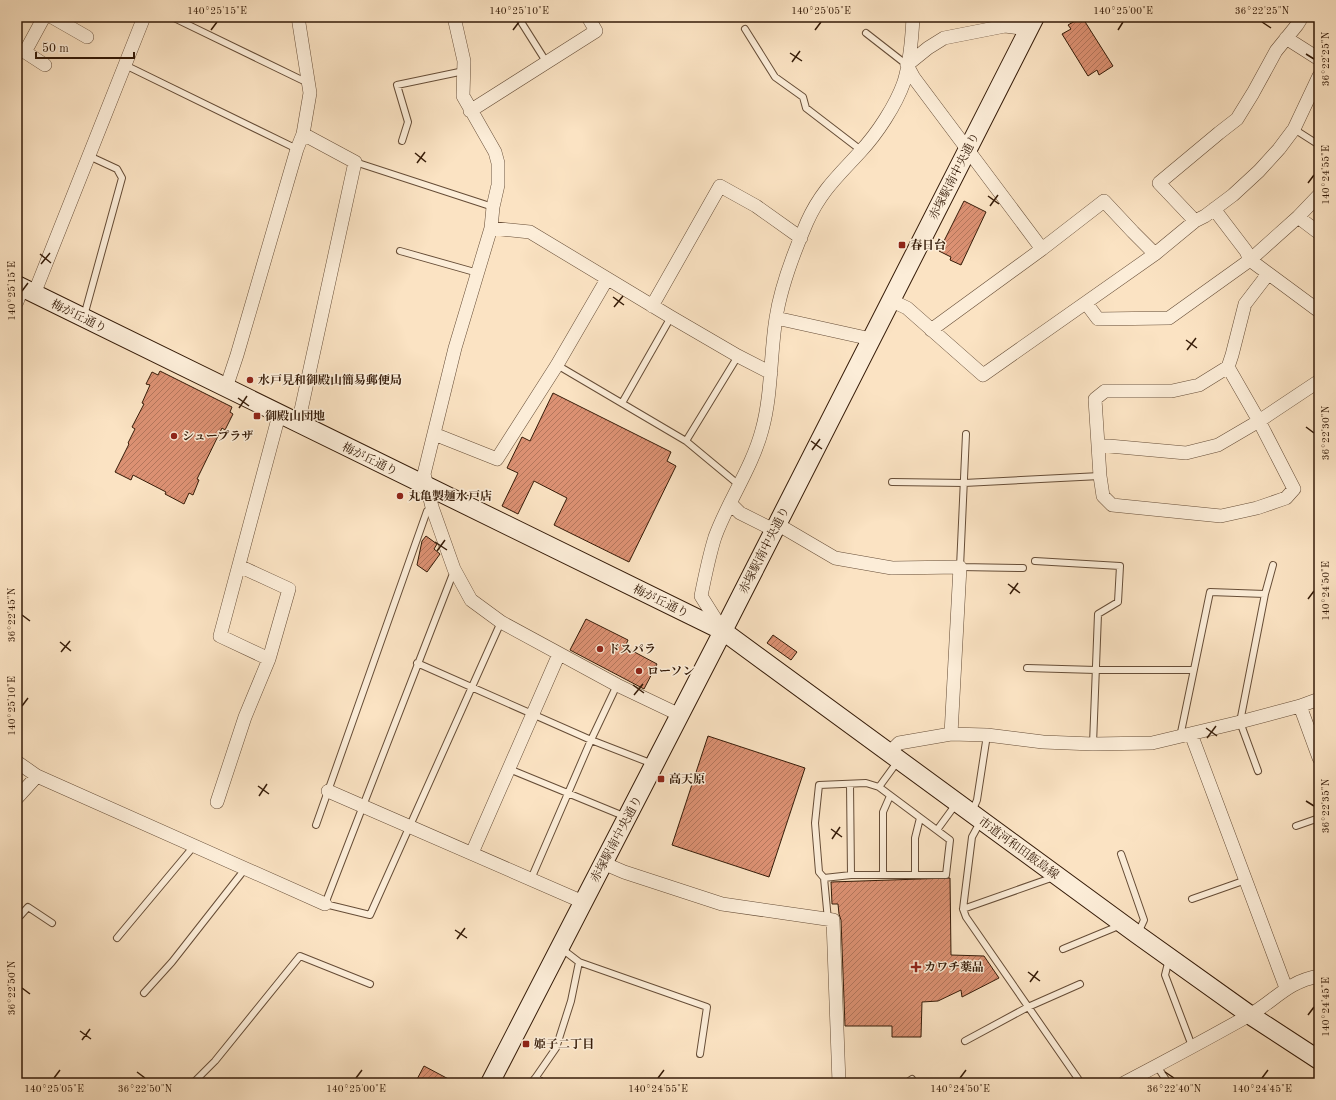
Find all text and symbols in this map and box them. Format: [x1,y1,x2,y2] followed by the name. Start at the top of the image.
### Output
[187,6,247,16] text: 140°25'15"E
[489,6,549,16] text: 140°25'10"E
[791,6,851,16] text: 140°25'05"E
[1093,6,1153,16] text: 140°25'00"E
[1235,6,1290,16] text: 36°22'25"N
[1321,31,1331,86] text: 36°22'25"N
[36,34,134,60] scale bar
[42,42,69,55] text: 50 m
[926,130,982,222] street label: 赤塚駅南中央通り
[1321,145,1331,205] text: 140°24'55"E
[910,238,946,252] place label: 春日台
[897,240,907,250] marker: 春日台
[7,261,17,321] text: 140°25'15"E
[49,297,109,335] street label: 梅が丘通り
[258,373,402,387] place label: 水戸見和御殿山簡易郵便局
[245,375,255,385] marker: 水戸見和御殿山簡易郵便局
[1321,405,1331,460] text: 36°22'30"N
[265,409,325,423] place label: 御殿山団地
[252,411,262,421] marker: 御殿山団地
[182,429,253,443] place label: シュープラザ
[169,431,179,441] marker: シュープラザ
[340,440,400,478] street label: 梅が丘通り
[408,489,492,503] place label: 丸亀製麺水戸店
[395,491,405,501] marker: 丸亀製麺水戸店
[736,504,792,596] street label: 赤塚駅南中央通り
[1321,561,1331,621] text: 140°24'50"E
[631,582,691,620] street label: 梅が丘通り
[7,587,17,642] text: 36°22'45"N
[608,643,656,656] place label: ドスパラ
[595,644,605,654] marker: ドスパラ
[634,666,644,676] marker: ローソン
[647,666,695,678] place label: ローソン
[7,676,17,736] text: 140°25'10"E
[669,772,705,786] place label: 高天原
[656,774,666,784] marker: 高天原
[1321,778,1331,833] text: 36°22'35"N
[587,793,645,885] street label: 赤塚駅南中央通り
[976,814,1062,882] street label: 市道河和田飯島線
[7,960,17,1015] text: 36°22'50"N
[924,960,984,974] place label: カワチ薬品
[911,962,921,972] marker: カワチ薬品
[1321,977,1331,1037] text: 140°24'45"E
[534,1037,594,1051] place label: 姫子二丁目
[521,1039,531,1049] marker: 姫子二丁目
[24,1084,84,1094] text: 140°25'05"E
[118,1084,173,1094] text: 36°22'50"N
[326,1084,386,1094] text: 140°25'00"E
[628,1084,688,1094] text: 140°24'55"E
[930,1084,990,1094] text: 140°24'50"E
[1147,1084,1202,1094] text: 36°22'40"N
[1232,1084,1292,1094] text: 140°24'45"E

